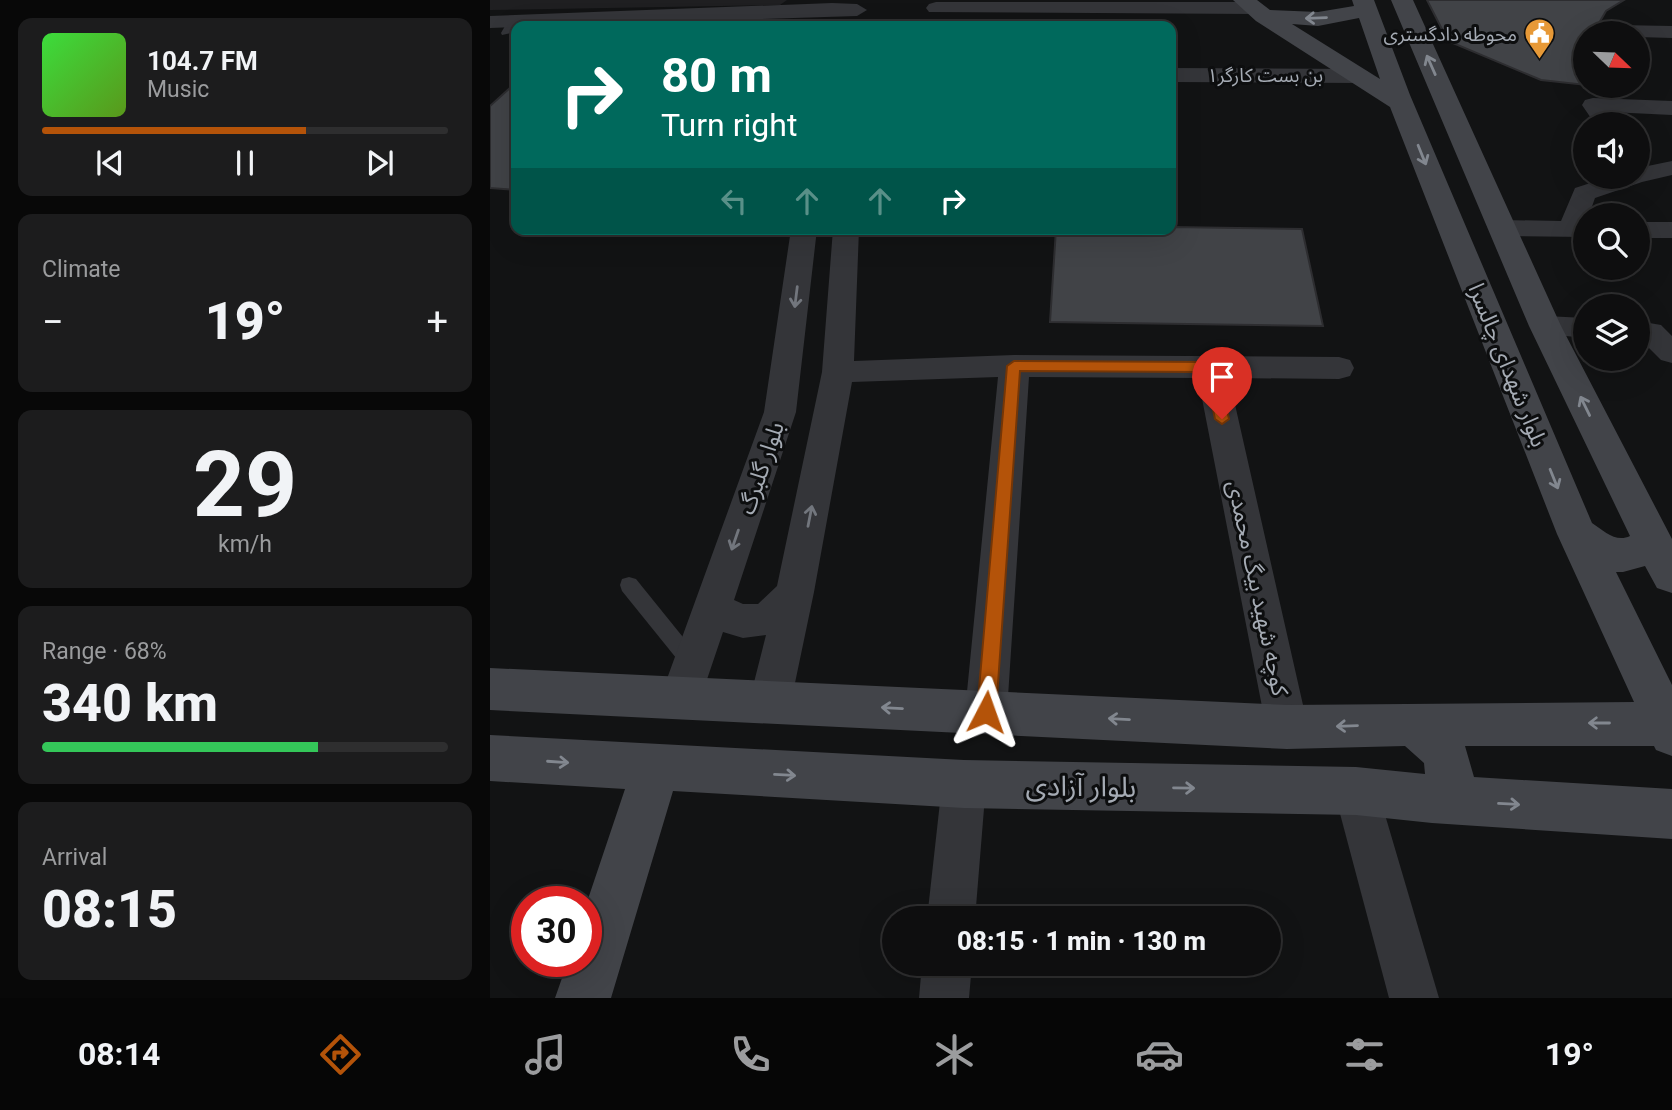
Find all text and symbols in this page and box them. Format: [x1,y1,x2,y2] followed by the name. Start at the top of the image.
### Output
[1304,11,1327,24] one-way arrow
[1523,17,1557,61] public building icon: محوطه دادگستری
[1573,21,1650,98] north arrow
[1573,21,1650,371] map controls
[1383,23,1517,46] place label: محوطه دادگستری
[147,46,258,76] text: 104.7 FM
[661,47,772,104] text: 80 m
[546,49,637,140] icon: right
[1424,55,1437,76] one-way arrow
[1207,64,1323,87] street label: بن بست کارگر۱
[147,76,209,103] text: Music
[661,106,797,144] text: Turn right
[1573,112,1650,189] button: sound
[91,144,129,182] icon: previous
[226,144,264,182] icon: pause
[361,144,399,182] icon: next
[1417,144,1430,166] one-way arrow
[715,182,753,220] icon: left
[788,182,826,220] icon: ahead
[861,182,899,220] icon: ahead
[934,182,972,220] icon: right
[1573,203,1650,280] button: search
[42,256,121,283] text: Climate
[1461,279,1553,451] street label: بلوار شهدای چالسرا
[789,285,802,308] one-way arrow
[205,291,285,352] text: 19°
[1573,294,1650,371] button: layers
[42,300,64,344] text: −
[426,300,448,344] text: +
[1192,347,1252,419] pin
[1203,358,1241,396] icon: arrive
[1577,396,1591,417] one-way arrow
[733,418,790,518] street label: بلوار گلبرگ
[193,432,297,538] text: 29
[1549,468,1562,490] one-way arrow
[1220,478,1294,699] street label: کوچه شهید بیگ محمدی
[804,505,817,528] one-way arrow
[728,529,740,551] one-way arrow
[218,531,272,558] text: km/h
[42,638,167,665] text: Range · 68%
[42,673,218,734] text: 340 km
[949,675,1023,749] position arrow
[881,701,904,714] one-way arrow
[1108,712,1131,725] one-way arrow
[1587,716,1610,730] one-way arrow
[1335,719,1358,732] one-way arrow
[546,756,569,769] one-way arrow
[773,768,796,781] one-way arrow
[1025,769,1137,804] street label: بلوار آزادی
[1172,781,1195,795] one-way arrow
[1497,797,1520,810] one-way arrow
[42,844,107,871] text: Arrival
[42,879,177,940] text: 08:15
[511,886,602,977] speed limit sign: 30
[957,926,1206,956] text: 08:15 · 1 min · 130 m
[316,1030,365,1079] icon: directions
[521,1030,570,1079] icon: music
[726,1030,775,1079] icon: phone
[930,1030,979,1079] icon: climate
[1135,1030,1184,1079] icon: car
[1340,1030,1389,1079] icon: filters
[78,1035,160,1073] text: 08:14
[1545,1035,1594,1073] text: 19°

